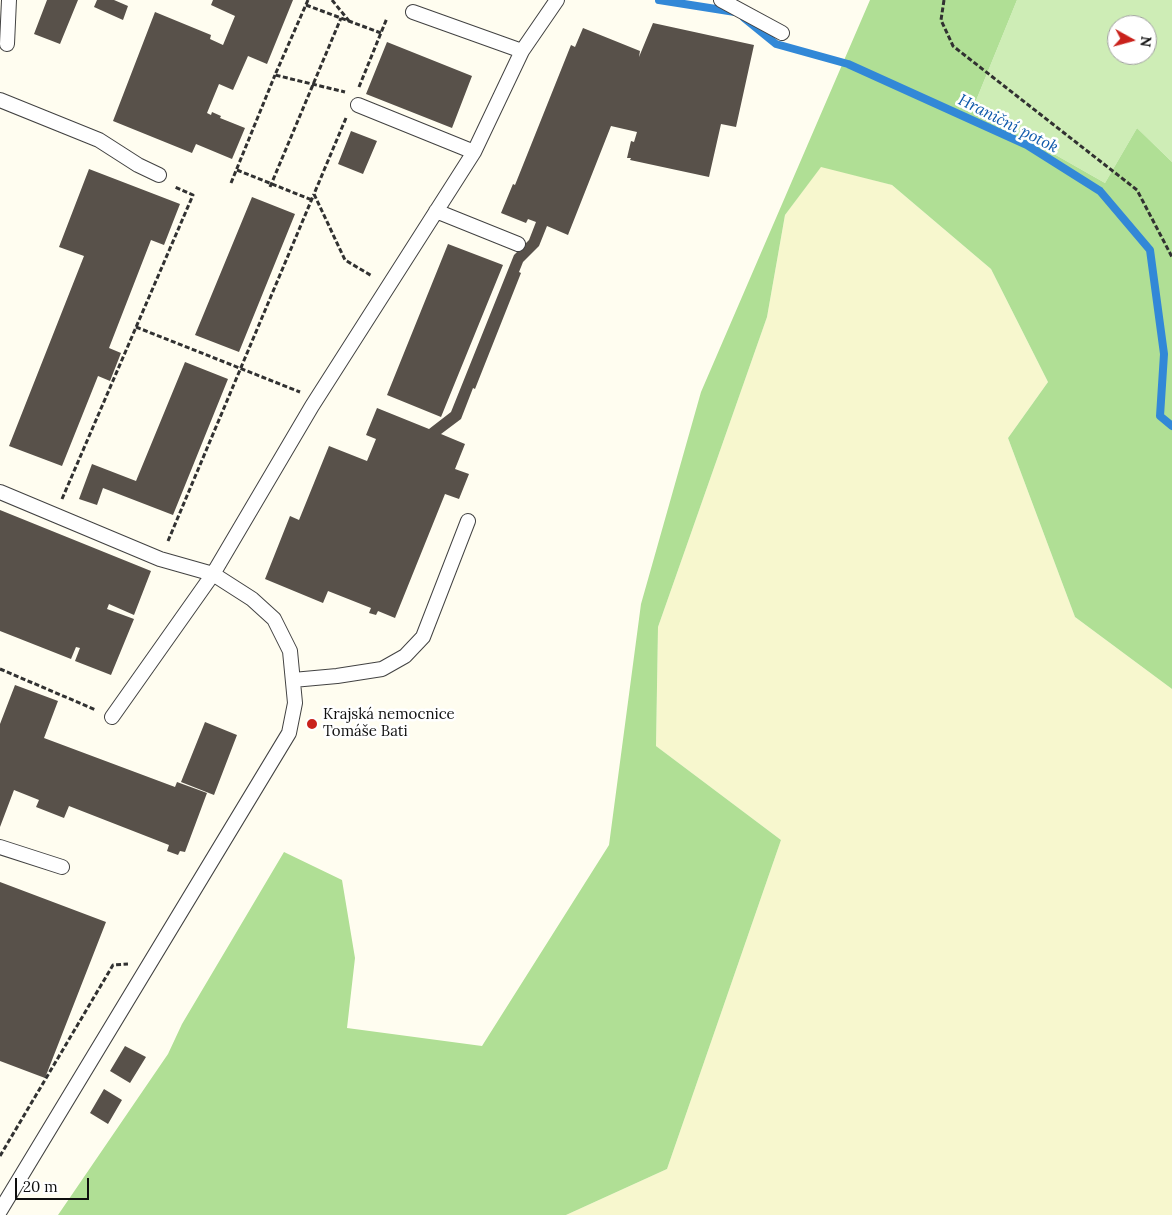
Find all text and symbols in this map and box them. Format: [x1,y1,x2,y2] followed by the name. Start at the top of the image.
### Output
[1107,15,1157,65] north arrow
[1136,35,1155,48] text: N
[955,91,1061,157] water label: Hraniční potok
[323,706,455,741] place label: Krajská nemocnice Tomáše Bati
[305,717,319,731] marker: Krajská nemocnice Tomáše Bati
[18,1168,91,1200] scale bar
[23,1177,58,1196] text: 20 m

